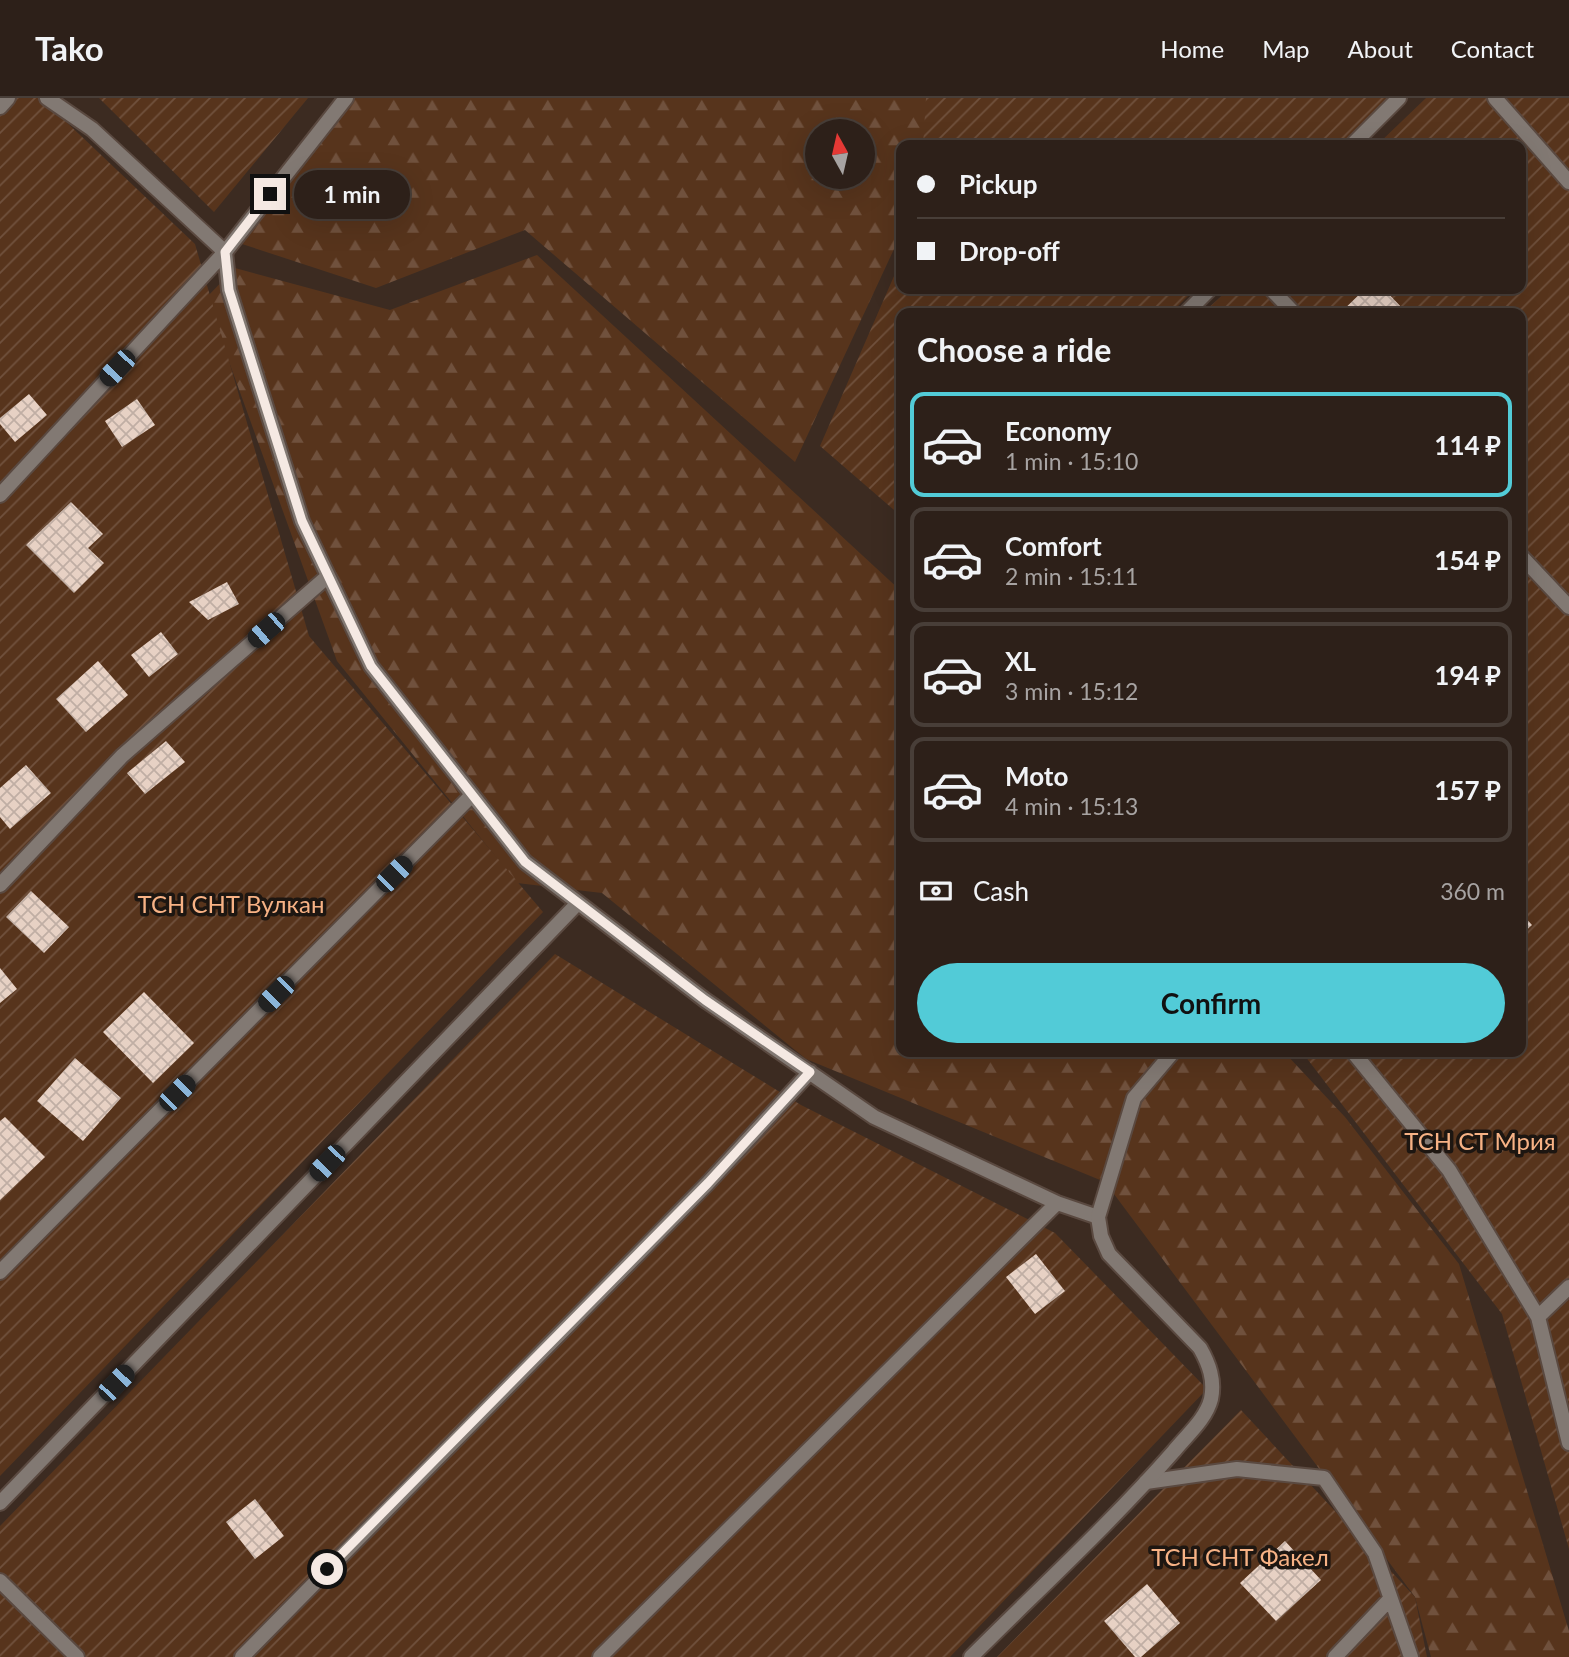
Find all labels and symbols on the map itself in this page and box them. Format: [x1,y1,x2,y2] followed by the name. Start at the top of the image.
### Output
[805,119,875,189] north arrow
[294,170,410,218] callout: 1 min
[254,178,286,210] route end
[95,345,140,391] car
[244,608,289,652] car
[372,852,417,896] car
[138,889,324,918] park label: ТСН СНТ Вулкан
[254,972,299,1016] car
[155,1071,200,1115] car
[1404,1126,1556,1155] park label: ТСН СТ Мрия
[305,1141,350,1185] car
[94,1361,139,1405] car
[1151,1542,1329,1571] park label: ТСН СНТ Факел
[311,1553,343,1585] route start

